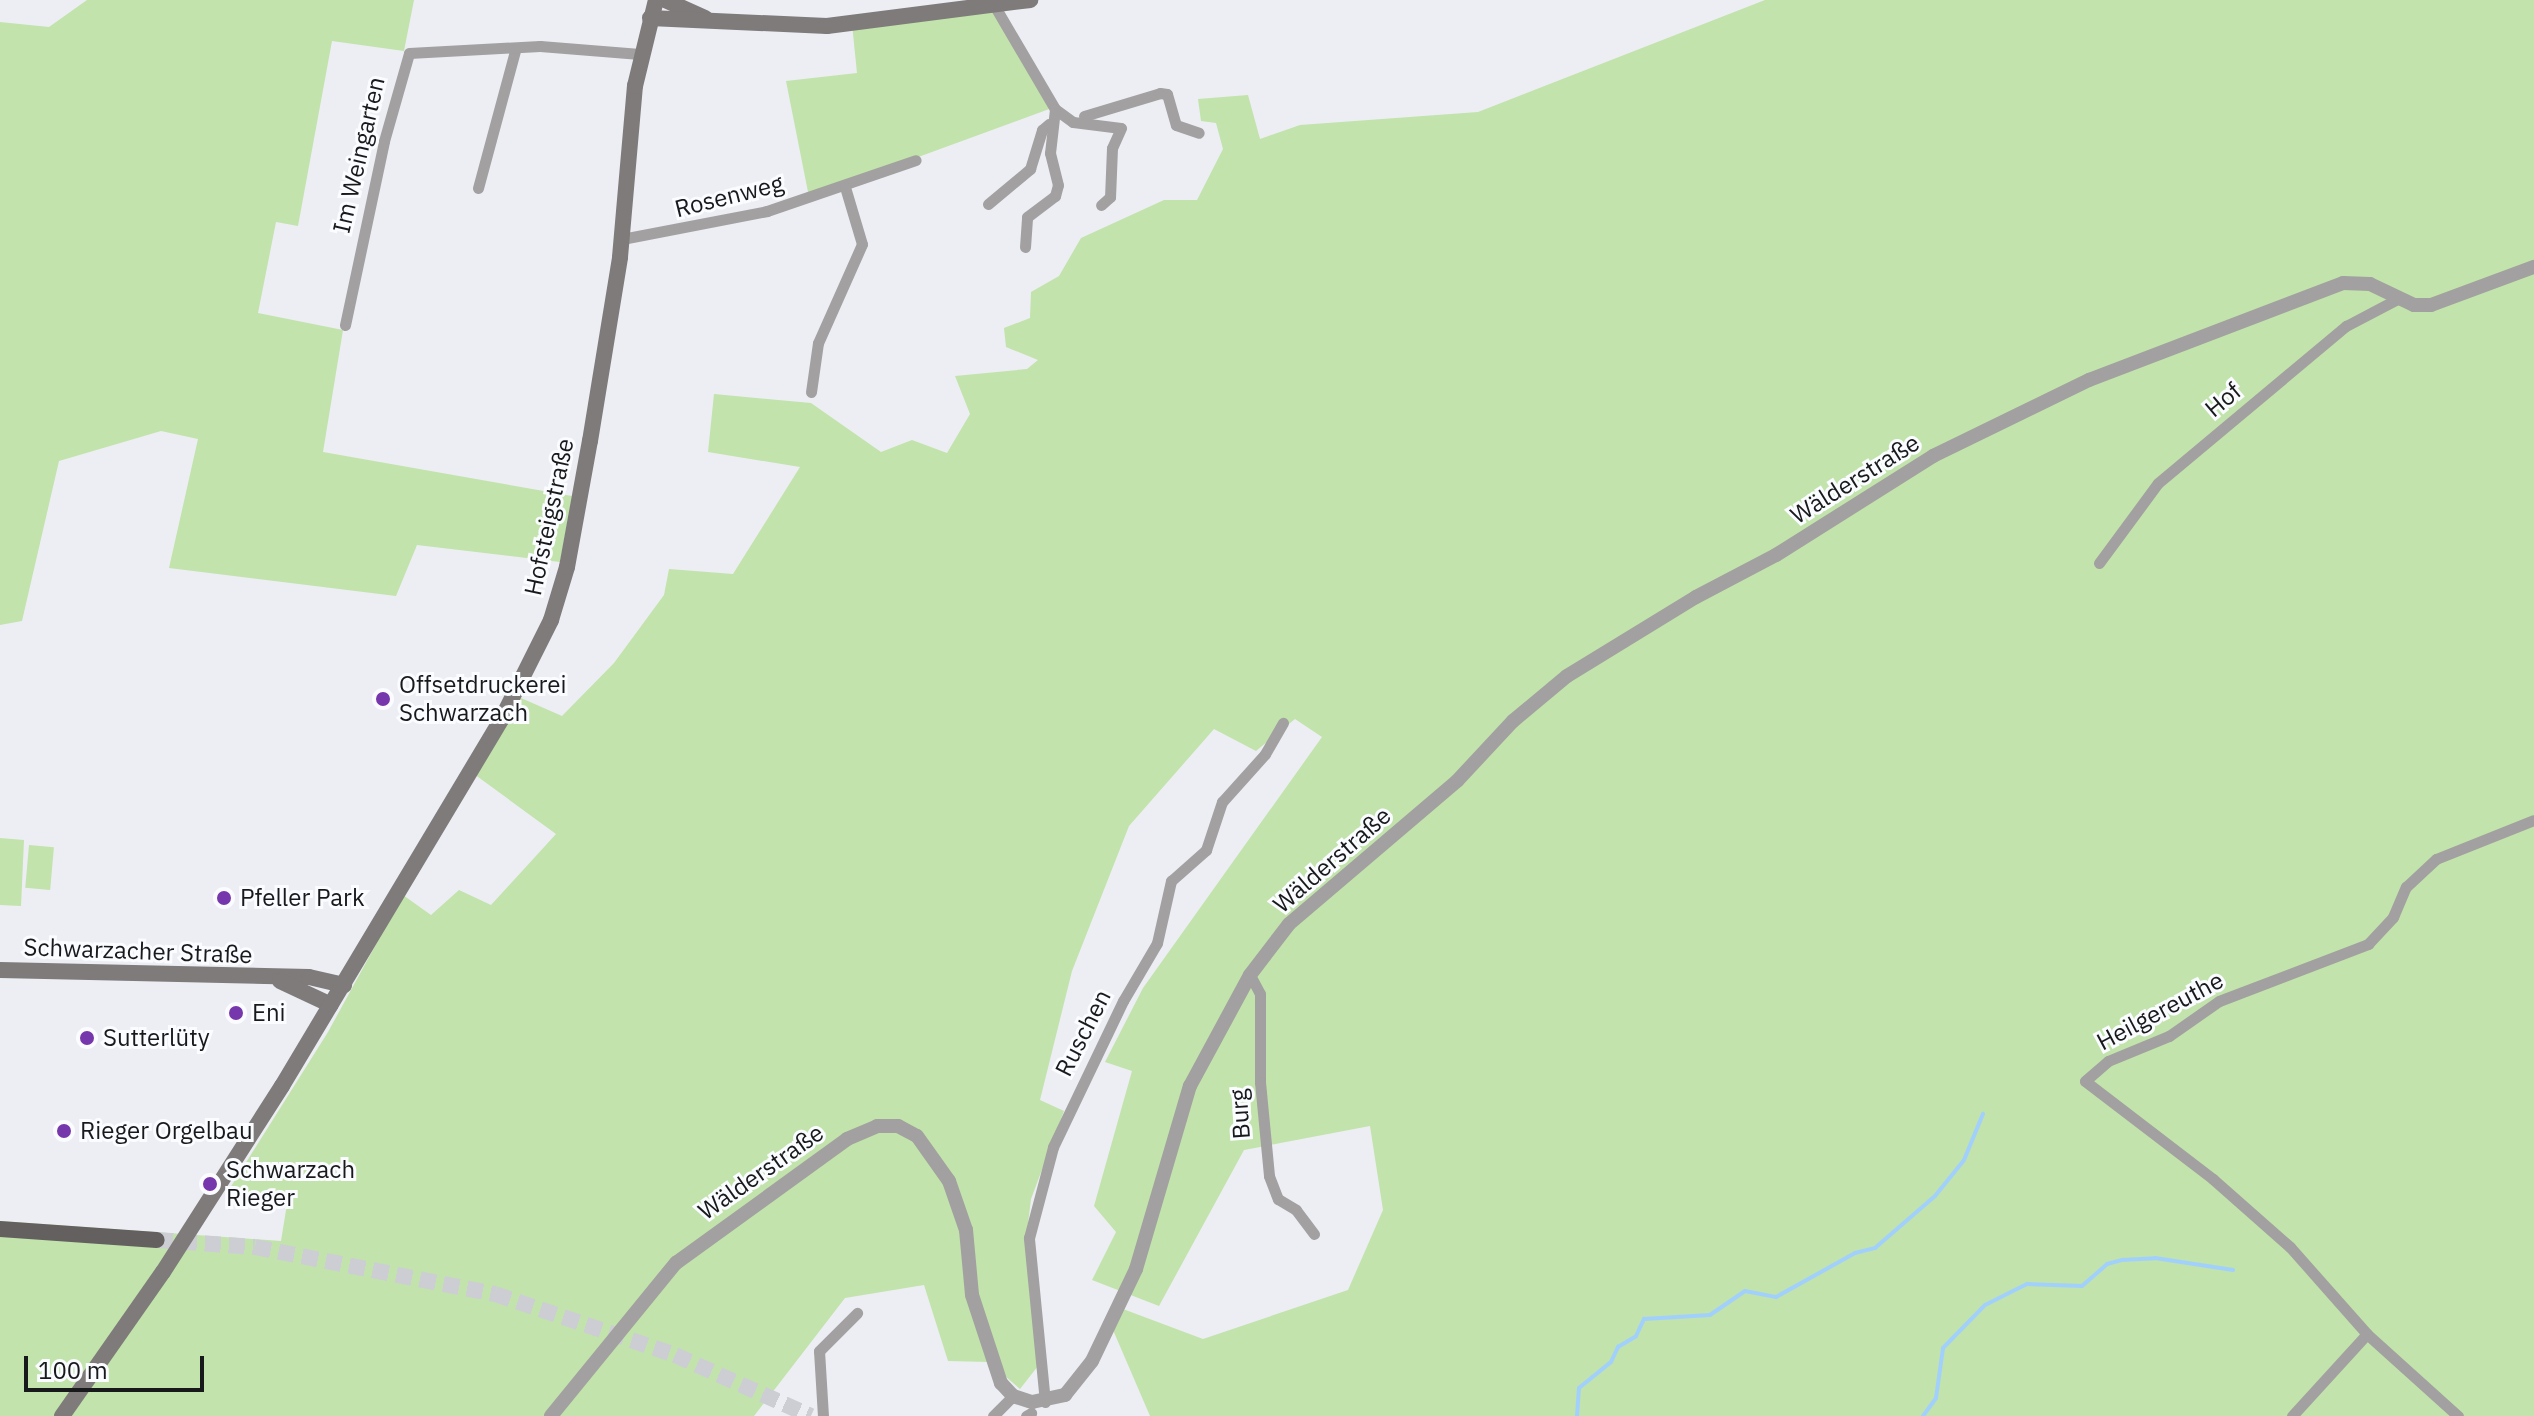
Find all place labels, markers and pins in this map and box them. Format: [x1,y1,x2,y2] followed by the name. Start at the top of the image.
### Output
[399,671,566,727] place label: Offsetdruckerei Schwarzach
[374,690,392,708] marker: Offsetdruckerei Schwarzach
[240,884,365,912] place label: Pfeller Park
[215,889,233,907] marker: Pfeller Park
[252,999,286,1027] place label: Eni
[227,1004,245,1022] marker: Eni
[103,1024,210,1052] place label: Sutterlüty
[78,1029,96,1047] marker: Sutterlüty
[80,1117,253,1145] place label: Rieger Orgelbau
[55,1122,73,1140] marker: Rieger Orgelbau
[226,1156,355,1212] place label: Schwarzach Rieger
[201,1175,219,1193] marker: Schwarzach Rieger

